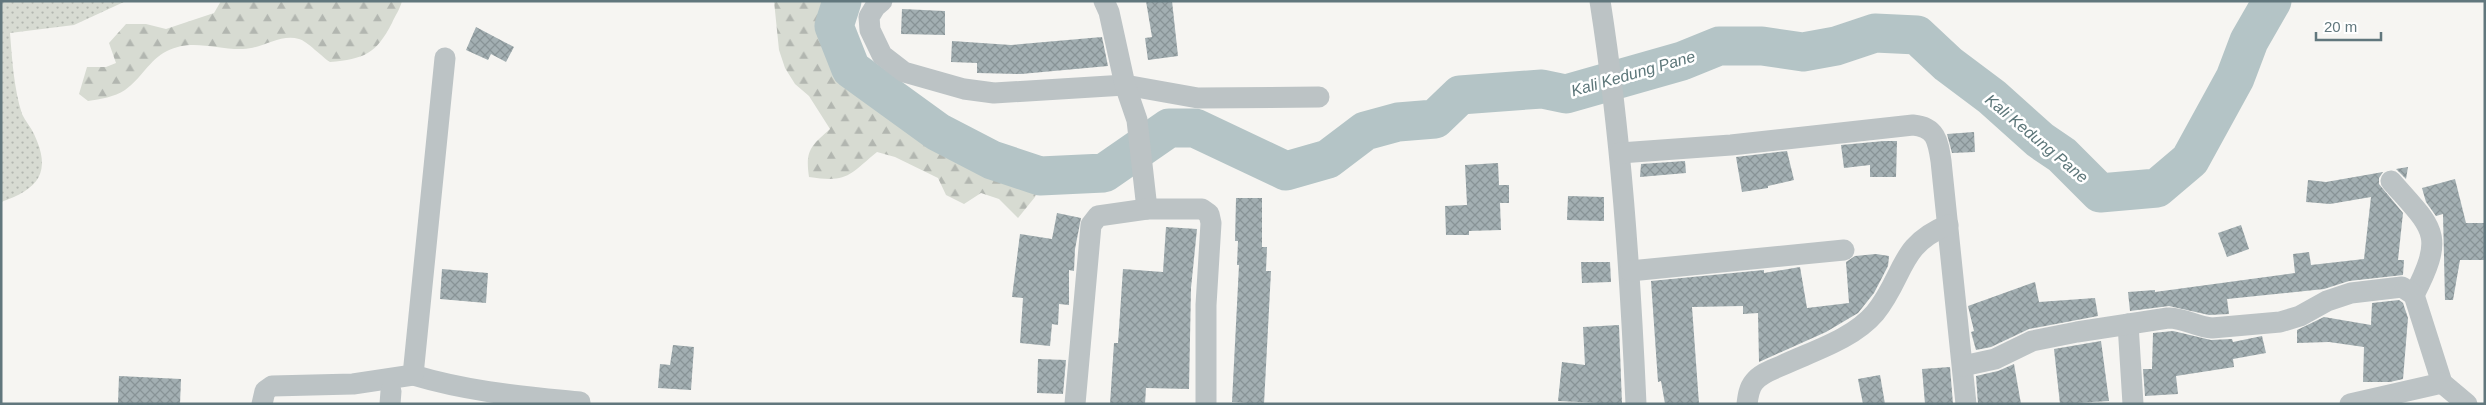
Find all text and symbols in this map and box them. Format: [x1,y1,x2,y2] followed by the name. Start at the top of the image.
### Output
[2316,10,2381,42] scale bar
[2324,18,2357,35] text: 20 m
[1569,48,1697,99] water label: Kali Kedung Pane
[1982,91,2091,186] water label: Kali Kedung Pane

